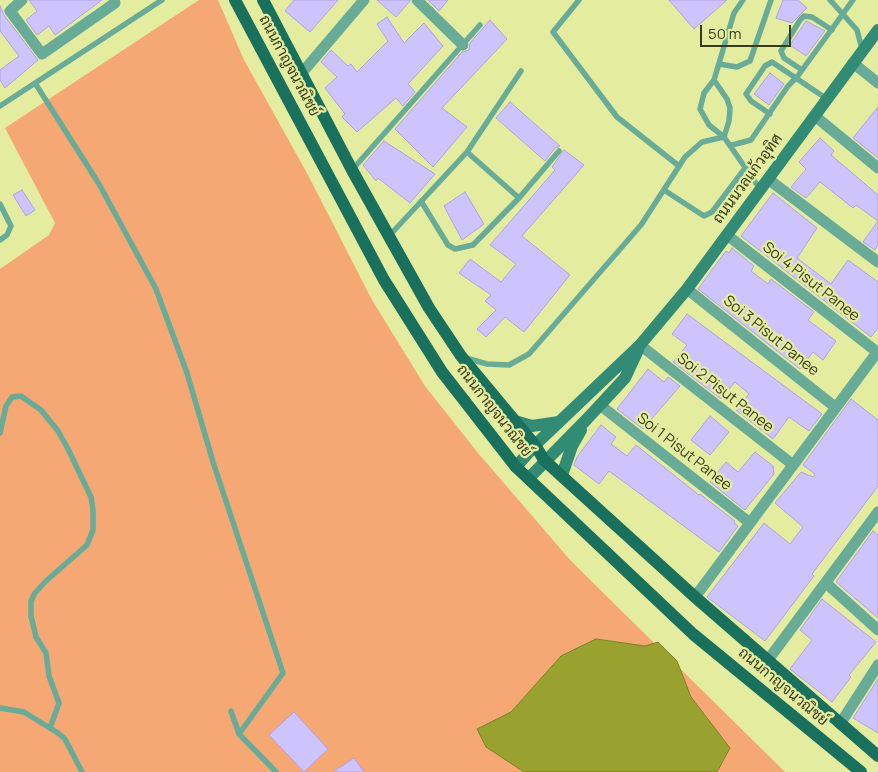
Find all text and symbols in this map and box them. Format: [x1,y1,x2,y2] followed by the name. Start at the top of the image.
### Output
[255,12,323,120] street label: ถนนกาญจนวณิชย์
[703,15,794,47] scale bar
[708,23,742,44] text: 50 m
[709,131,787,227] street label: ถนนนวลแก้วอุทิศ
[759,239,863,325] street label: Soi 4 Pisut Panee
[720,292,822,380] street label: Soi 3 Pisut Panee
[673,350,777,436] street label: Soi 2 Pisut Panee
[452,361,536,461] street label: ถนนกาญจนวณิชย์
[633,409,735,495] street label: Soi 1 Pisut Panee
[734,644,832,730] street label: ถนนกาญจนวณิชย์

